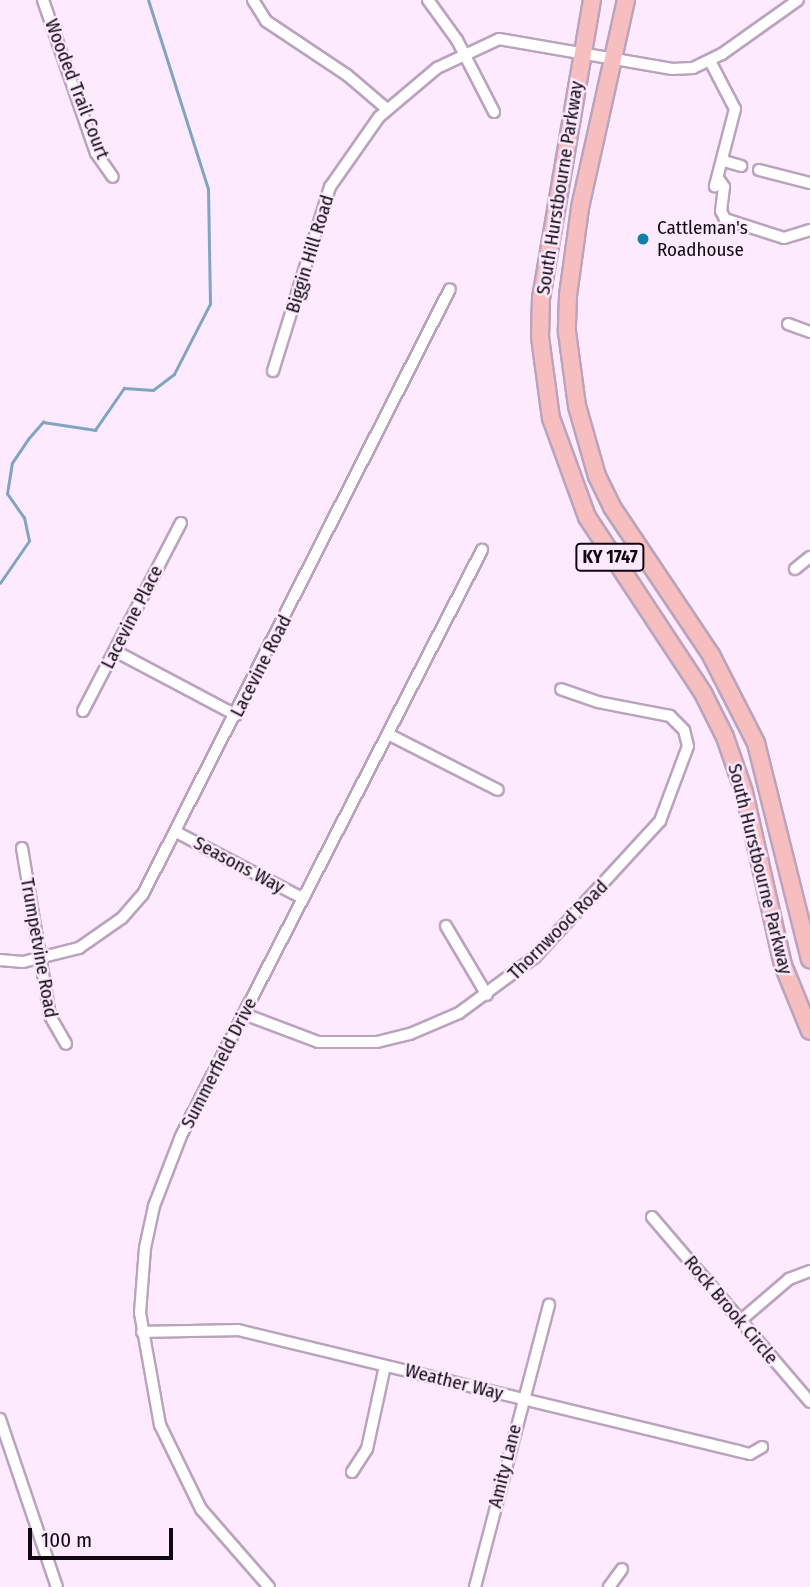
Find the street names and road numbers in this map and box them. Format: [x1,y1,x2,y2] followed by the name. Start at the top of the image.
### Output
[40,16,114,162] street label: Wooded Trail Court
[532,79,588,297] street label: South Hurstbourne Parkway
[281,192,339,316] street label: Biggin Hill Road
[575,542,645,572] road number: KY 1747
[96,562,168,672] street label: Lacevine Place
[226,611,296,721] street label: Lacevine Road
[723,761,797,977] street label: South Hurstbourne Parkway
[190,832,288,898] street label: Seasons Way
[503,875,613,985] street label: Thornwood Road
[15,876,63,1020] street label: Trumpetvine Road
[176,994,262,1132] street label: Summerfield Drive
[679,1251,783,1369] street label: Rock Brook Circle
[403,1359,505,1405] street label: Weather Way
[484,1422,526,1510] street label: Amity Lane

